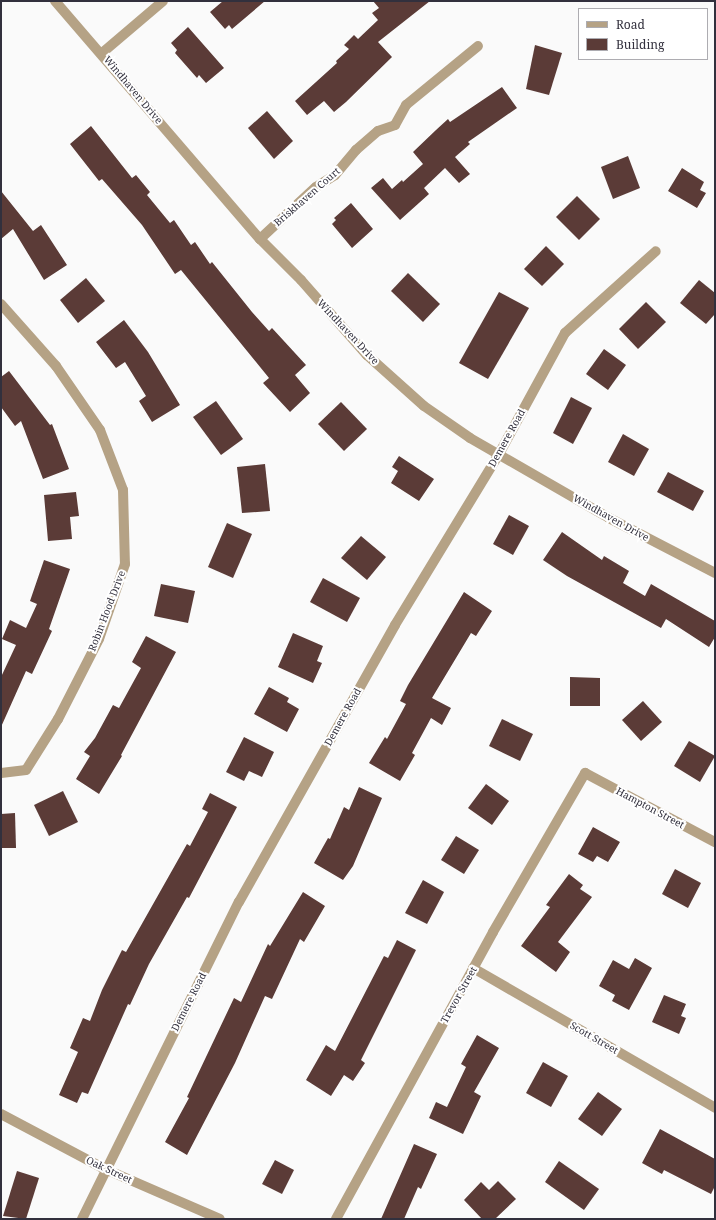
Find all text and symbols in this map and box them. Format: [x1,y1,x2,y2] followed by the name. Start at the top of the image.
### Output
[578,8,708,60] legend
[616,16,645,33] text: Road
[616,36,664,53] text: Building
[101,54,165,126] street label: Windhaven Drive
[272,165,342,229] street label: Briskhaven Court
[315,297,381,367] street label: Windhaven Drive
[486,407,528,469] street label: Demere Road
[571,492,651,544] street label: Windhaven Drive
[86,569,128,653] street label: Robin Hood Drive
[322,686,364,748] street label: Demere Road
[614,785,686,831] street label: Hampton Street
[438,965,480,1025] street label: Trevor Street
[169,971,209,1033] street label: Demere Road
[568,1019,620,1057] street label: Scott Street
[84,1154,134,1186] street label: Oak Street

